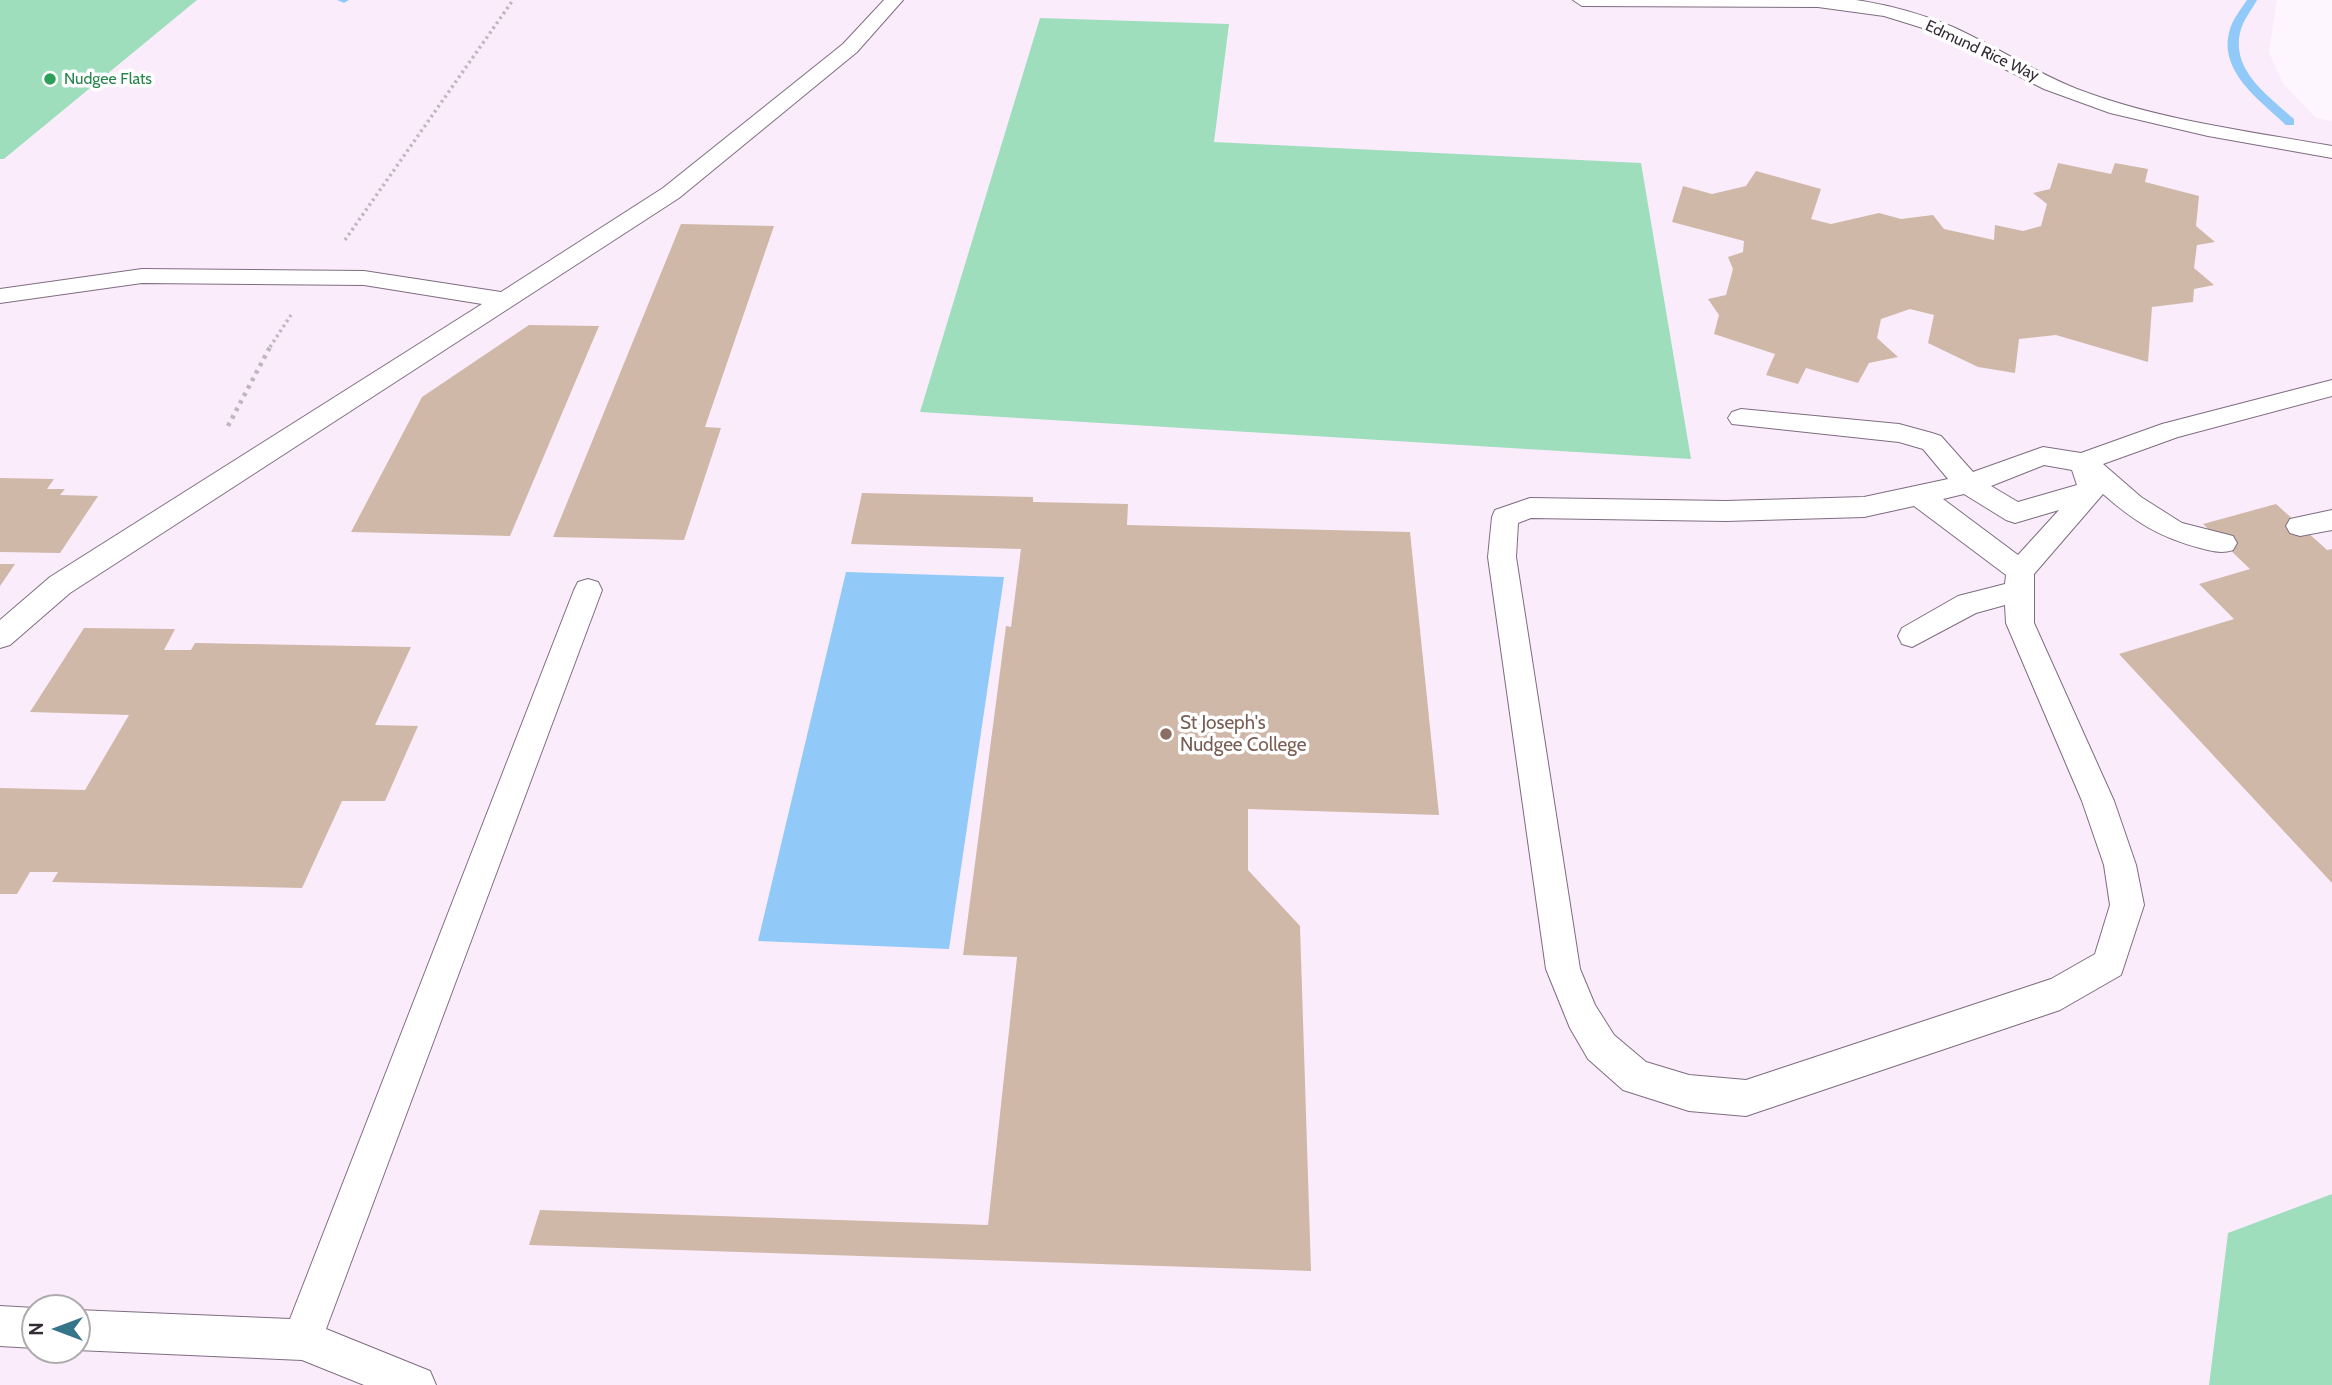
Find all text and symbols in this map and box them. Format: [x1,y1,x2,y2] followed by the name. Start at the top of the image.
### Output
[1922,16,2042,86] street label: Edmund Rice Way
[64,69,152,89] place label: Nudgee Flats
[42,71,58,87] marker: Nudgee Flats
[1180,712,1307,756] place label: St Joseph's Nudgee College
[1158,726,1174,742] marker: St Joseph's Nudgee College
[21,1294,91,1364] north arrow
[25,1322,48,1336] text: N

